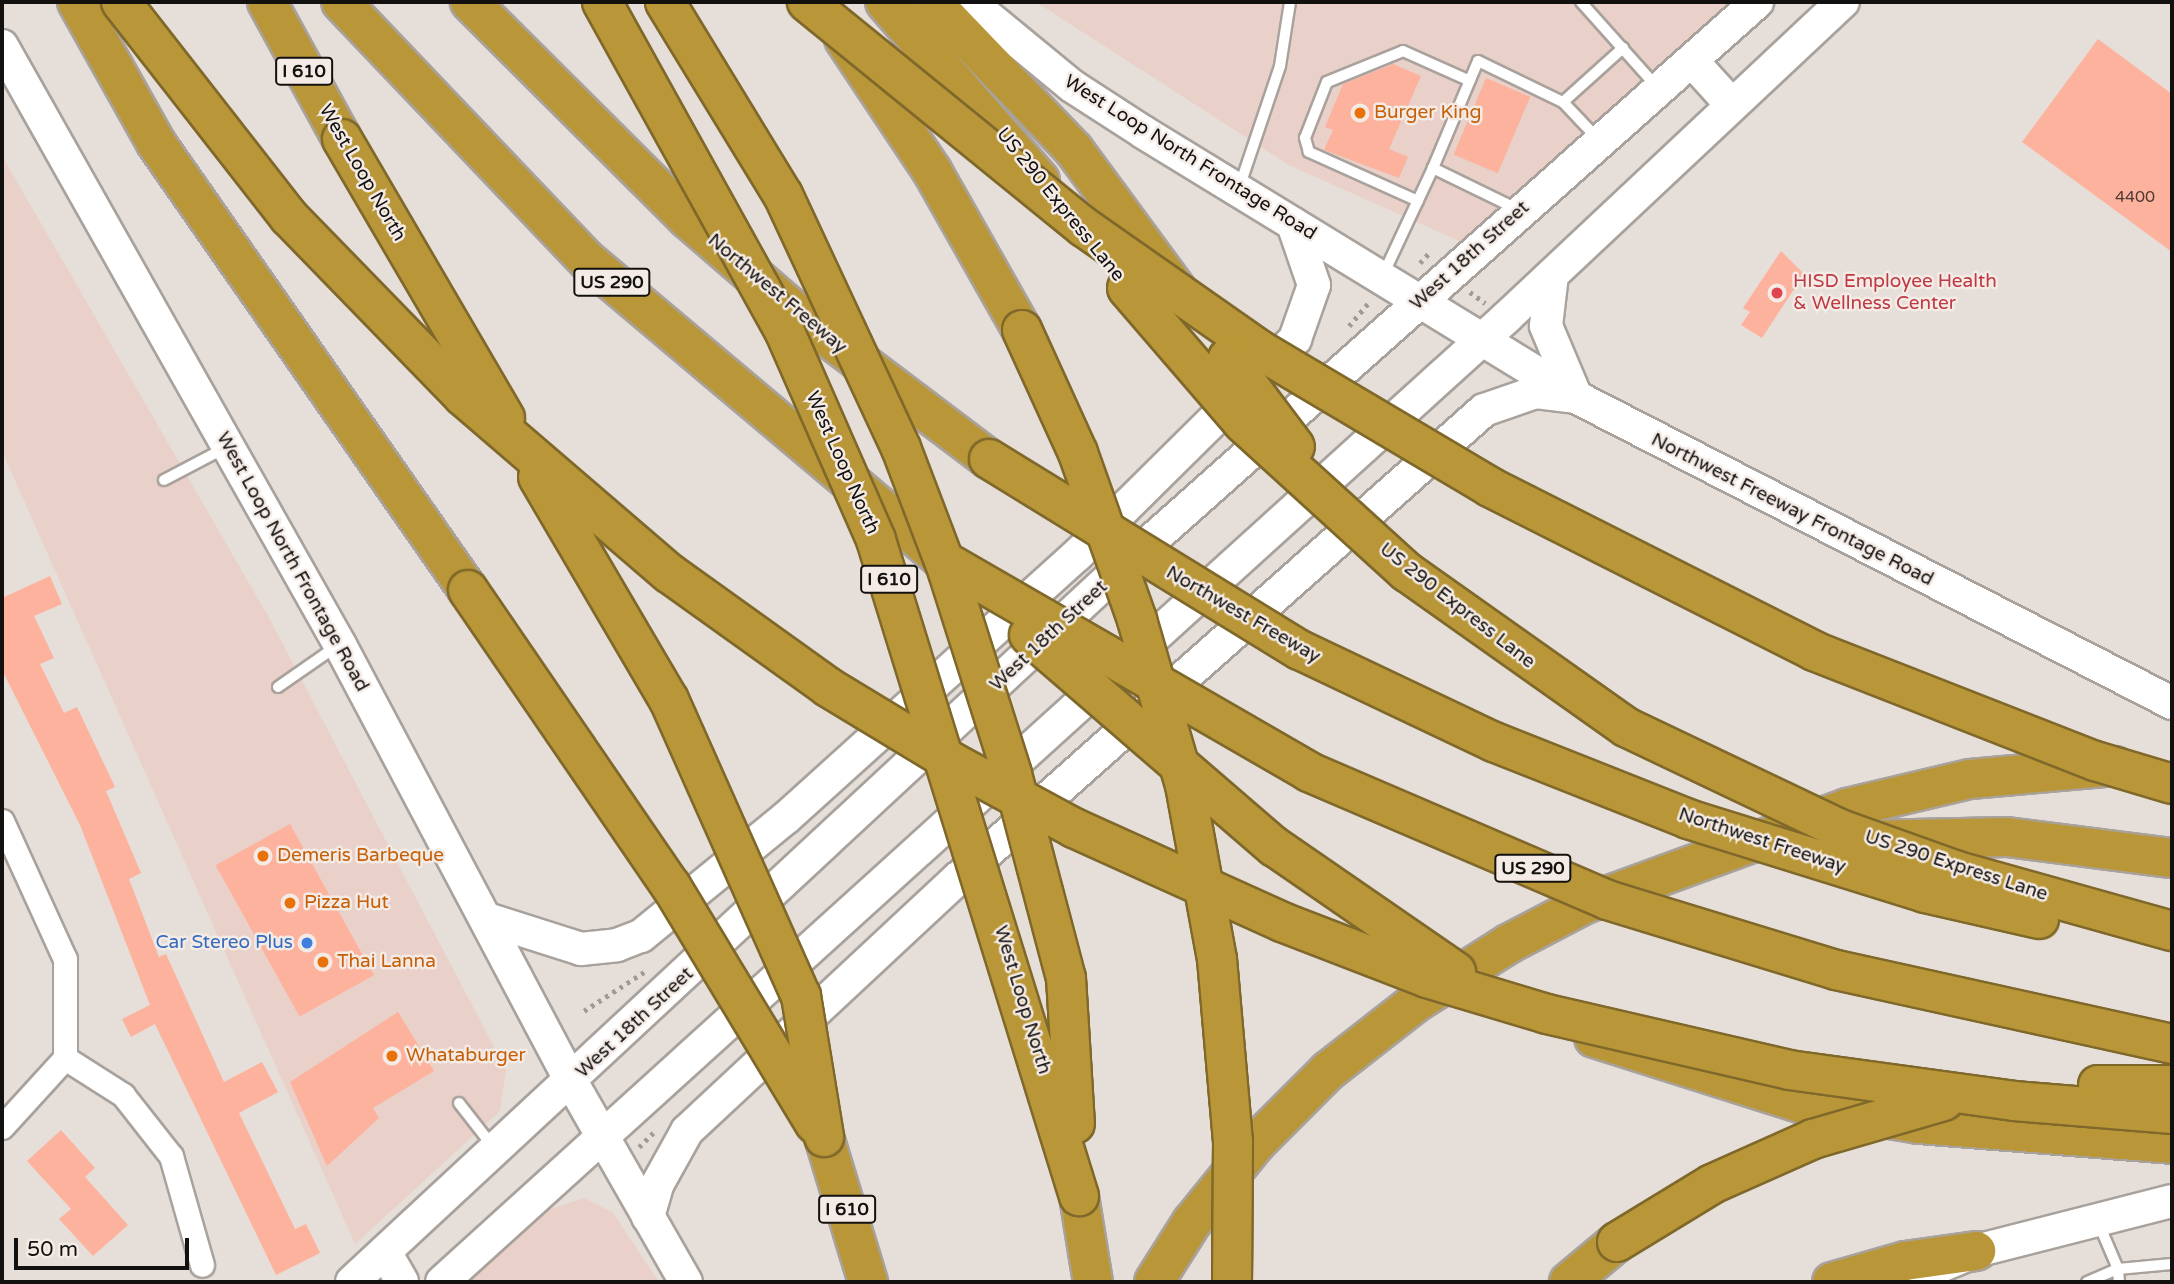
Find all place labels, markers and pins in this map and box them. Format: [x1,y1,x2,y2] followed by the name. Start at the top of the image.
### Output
[1374,102,1482,124] place label: Burger King
[1352,105,1368,121] marker: Burger King
[1793,271,1997,315] place label: HISD Employee Health & Wellness Center
[1767,283,1787,303] marker: HISD Employee Health & Wellness Center
[277,845,444,867] place label: Demeris Barbeque
[255,848,271,864] marker: Demeris Barbeque
[304,892,389,914] place label: Pizza Hut
[282,895,298,911] marker: Pizza Hut
[155,932,293,954] place label: Car Stereo Plus
[299,935,315,951] marker: Car Stereo Plus
[337,951,436,973] place label: Thai Lanna
[315,954,331,970] marker: Thai Lanna
[406,1045,526,1067] place label: Whataburger
[384,1048,400,1064] marker: Whataburger

